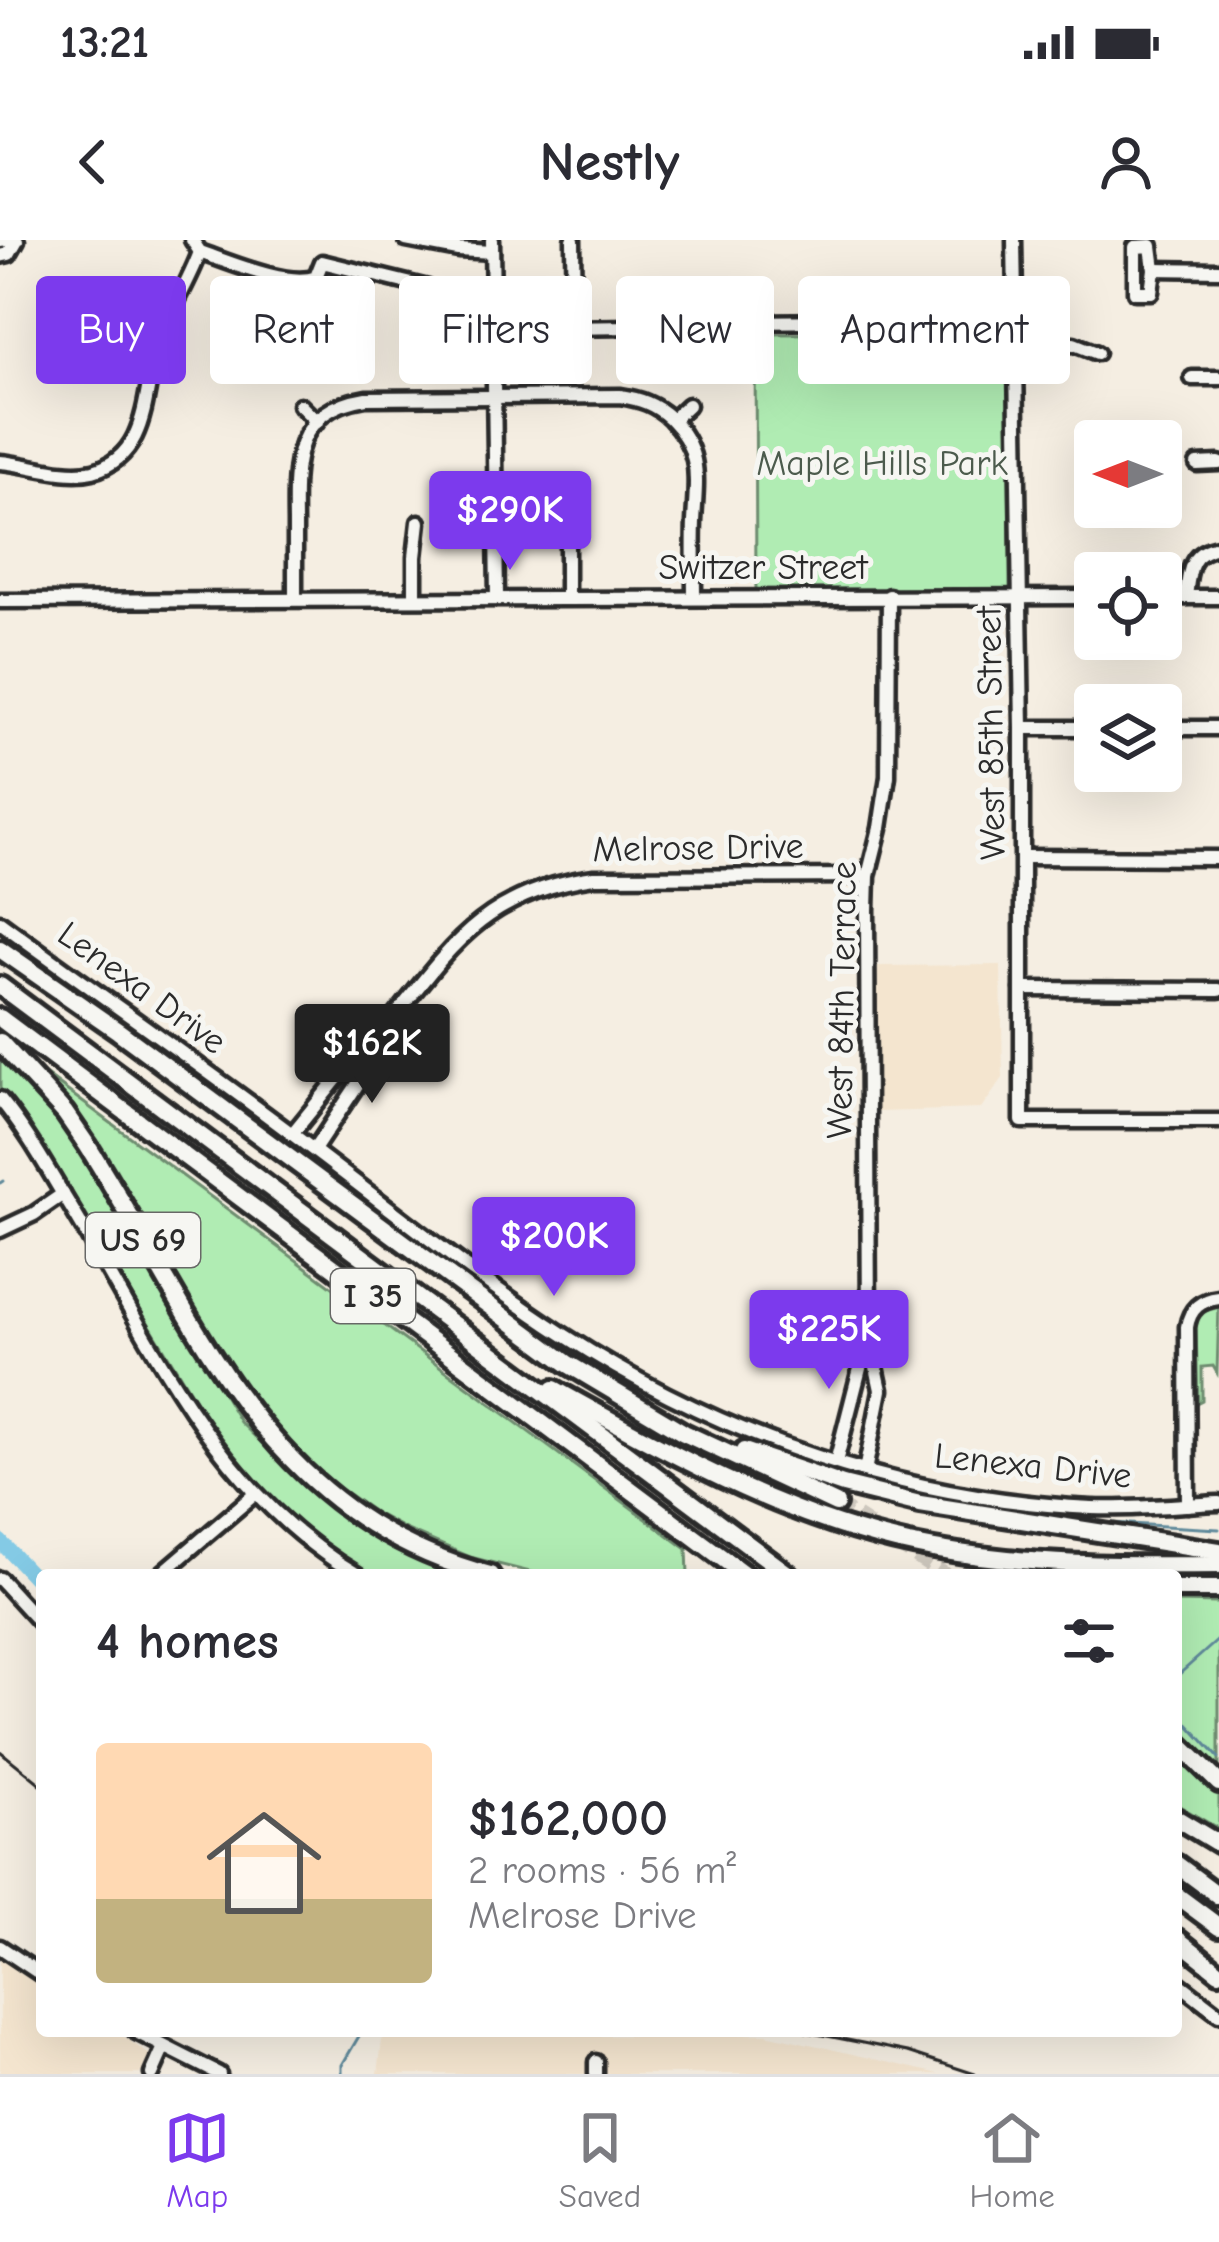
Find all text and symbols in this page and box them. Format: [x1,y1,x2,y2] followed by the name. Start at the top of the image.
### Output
[60,16,149,68] text: 13:21
[60,129,126,195] icon: back
[1093,129,1159,195] icon: person
[540,131,679,194] text: Nestly
[36,276,186,384] chip: Buy
[210,276,375,384] chip: Rent
[399,276,592,384] chip: Filters
[616,276,774,384] chip: New
[798,276,1070,384] chip: Apartment
[1074,420,1182,528] north arrow
[1074,420,1182,792] map controls
[756,443,1008,484] park label: Maple Hills Park
[426,471,594,573] pin: $290K
[456,487,564,532] text: $290K
[658,547,869,588] street label: Switzer Street
[1074,552,1182,660] button: locate
[968,604,1014,860] street label: West 85th Street
[1074,684,1182,792] button: layers
[592,826,804,870] street label: Melrose Drive
[819,861,865,1139] street label: West 84th Terrace
[50,913,234,1063] street label: Lenexa Drive
[288,1004,456,1106] pin: $162K
[322,1020,422,1065] text: $162K
[470,1197,638,1299] pin: $200K
[86,1213,200,1267] road number: US 69
[499,1213,609,1258] text: $200K
[331,1269,415,1323] road number: I 35
[745,1290,913,1392] pin: $225K
[777,1306,882,1351] text: $225K
[933,1435,1133,1497] street label: Lenexa Drive
[1056,1608,1122,1674] icon: filters
[96,1612,279,1671] text: 4 homes
[468,1789,668,1848] text: $162,000
[192,1791,336,1935] icon: home
[468,1848,736,1893] text: 2 rooms · 56 m²
[468,1893,697,1938] text: Melrose Drive
[164,2105,230,2215] tab: Map
[559,2105,641,2215] tab: Saved
[970,2105,1055,2215] tab: Home

